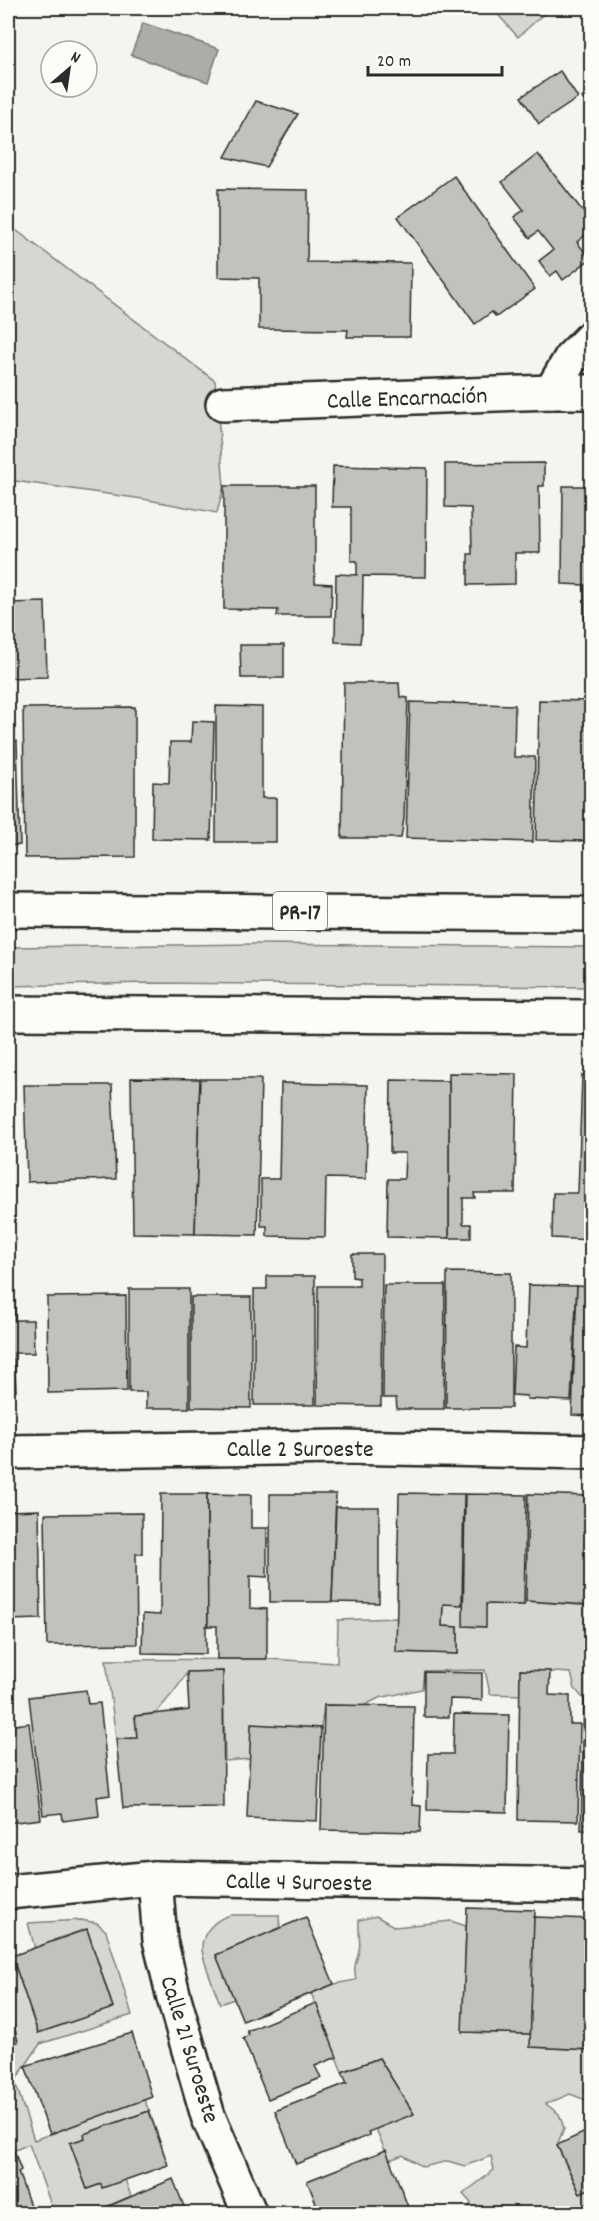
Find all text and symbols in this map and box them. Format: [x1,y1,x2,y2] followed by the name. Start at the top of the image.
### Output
[39,39,99,99] north arrow
[368,39,502,77] scale bar
[66,46,84,70] text: N
[377,50,411,75] text: 20 m
[326,380,488,420] street label: Calle Encarnación
[273,892,327,930] road number: PR-17
[226,1434,374,1468] street label: Calle 2 Suroeste
[225,1866,373,1902] street label: Calle 4 Suroeste
[150,1972,227,2128] street label: Calle 21 Suroeste

